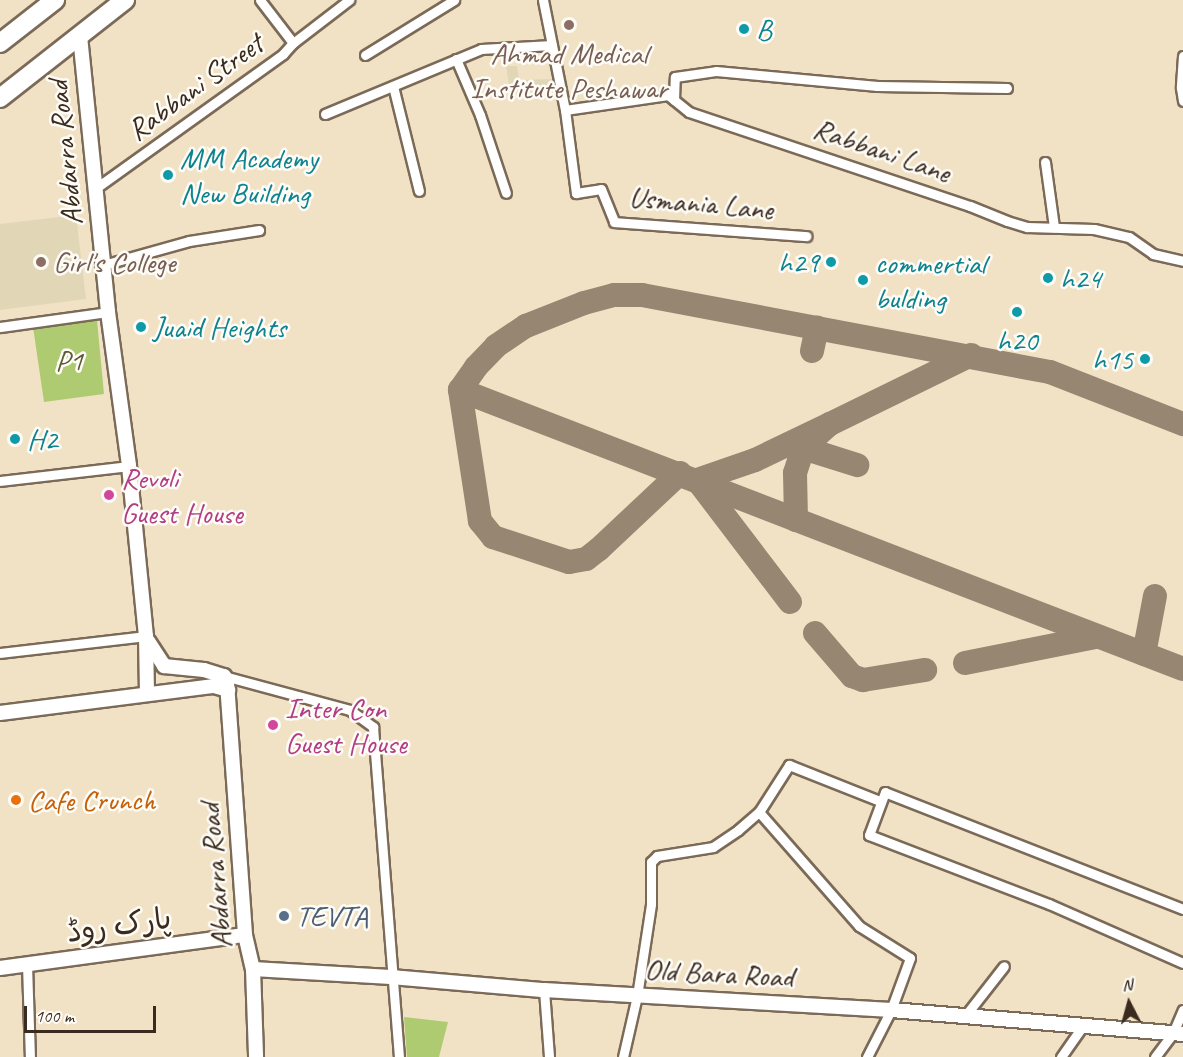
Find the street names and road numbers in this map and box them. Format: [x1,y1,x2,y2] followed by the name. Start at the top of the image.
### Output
[120,26,270,148] street label: Rabbani Street
[40,79,90,227] street label: Abdarra Road
[809,110,955,190] street label: Rabbani Lane
[628,179,774,227] street label: Usmania Lane
[191,803,239,949] street label: Abdarra Road
[64,900,174,950] street label: پارک روڈ
[644,951,794,995] street label: Old Bara Road

